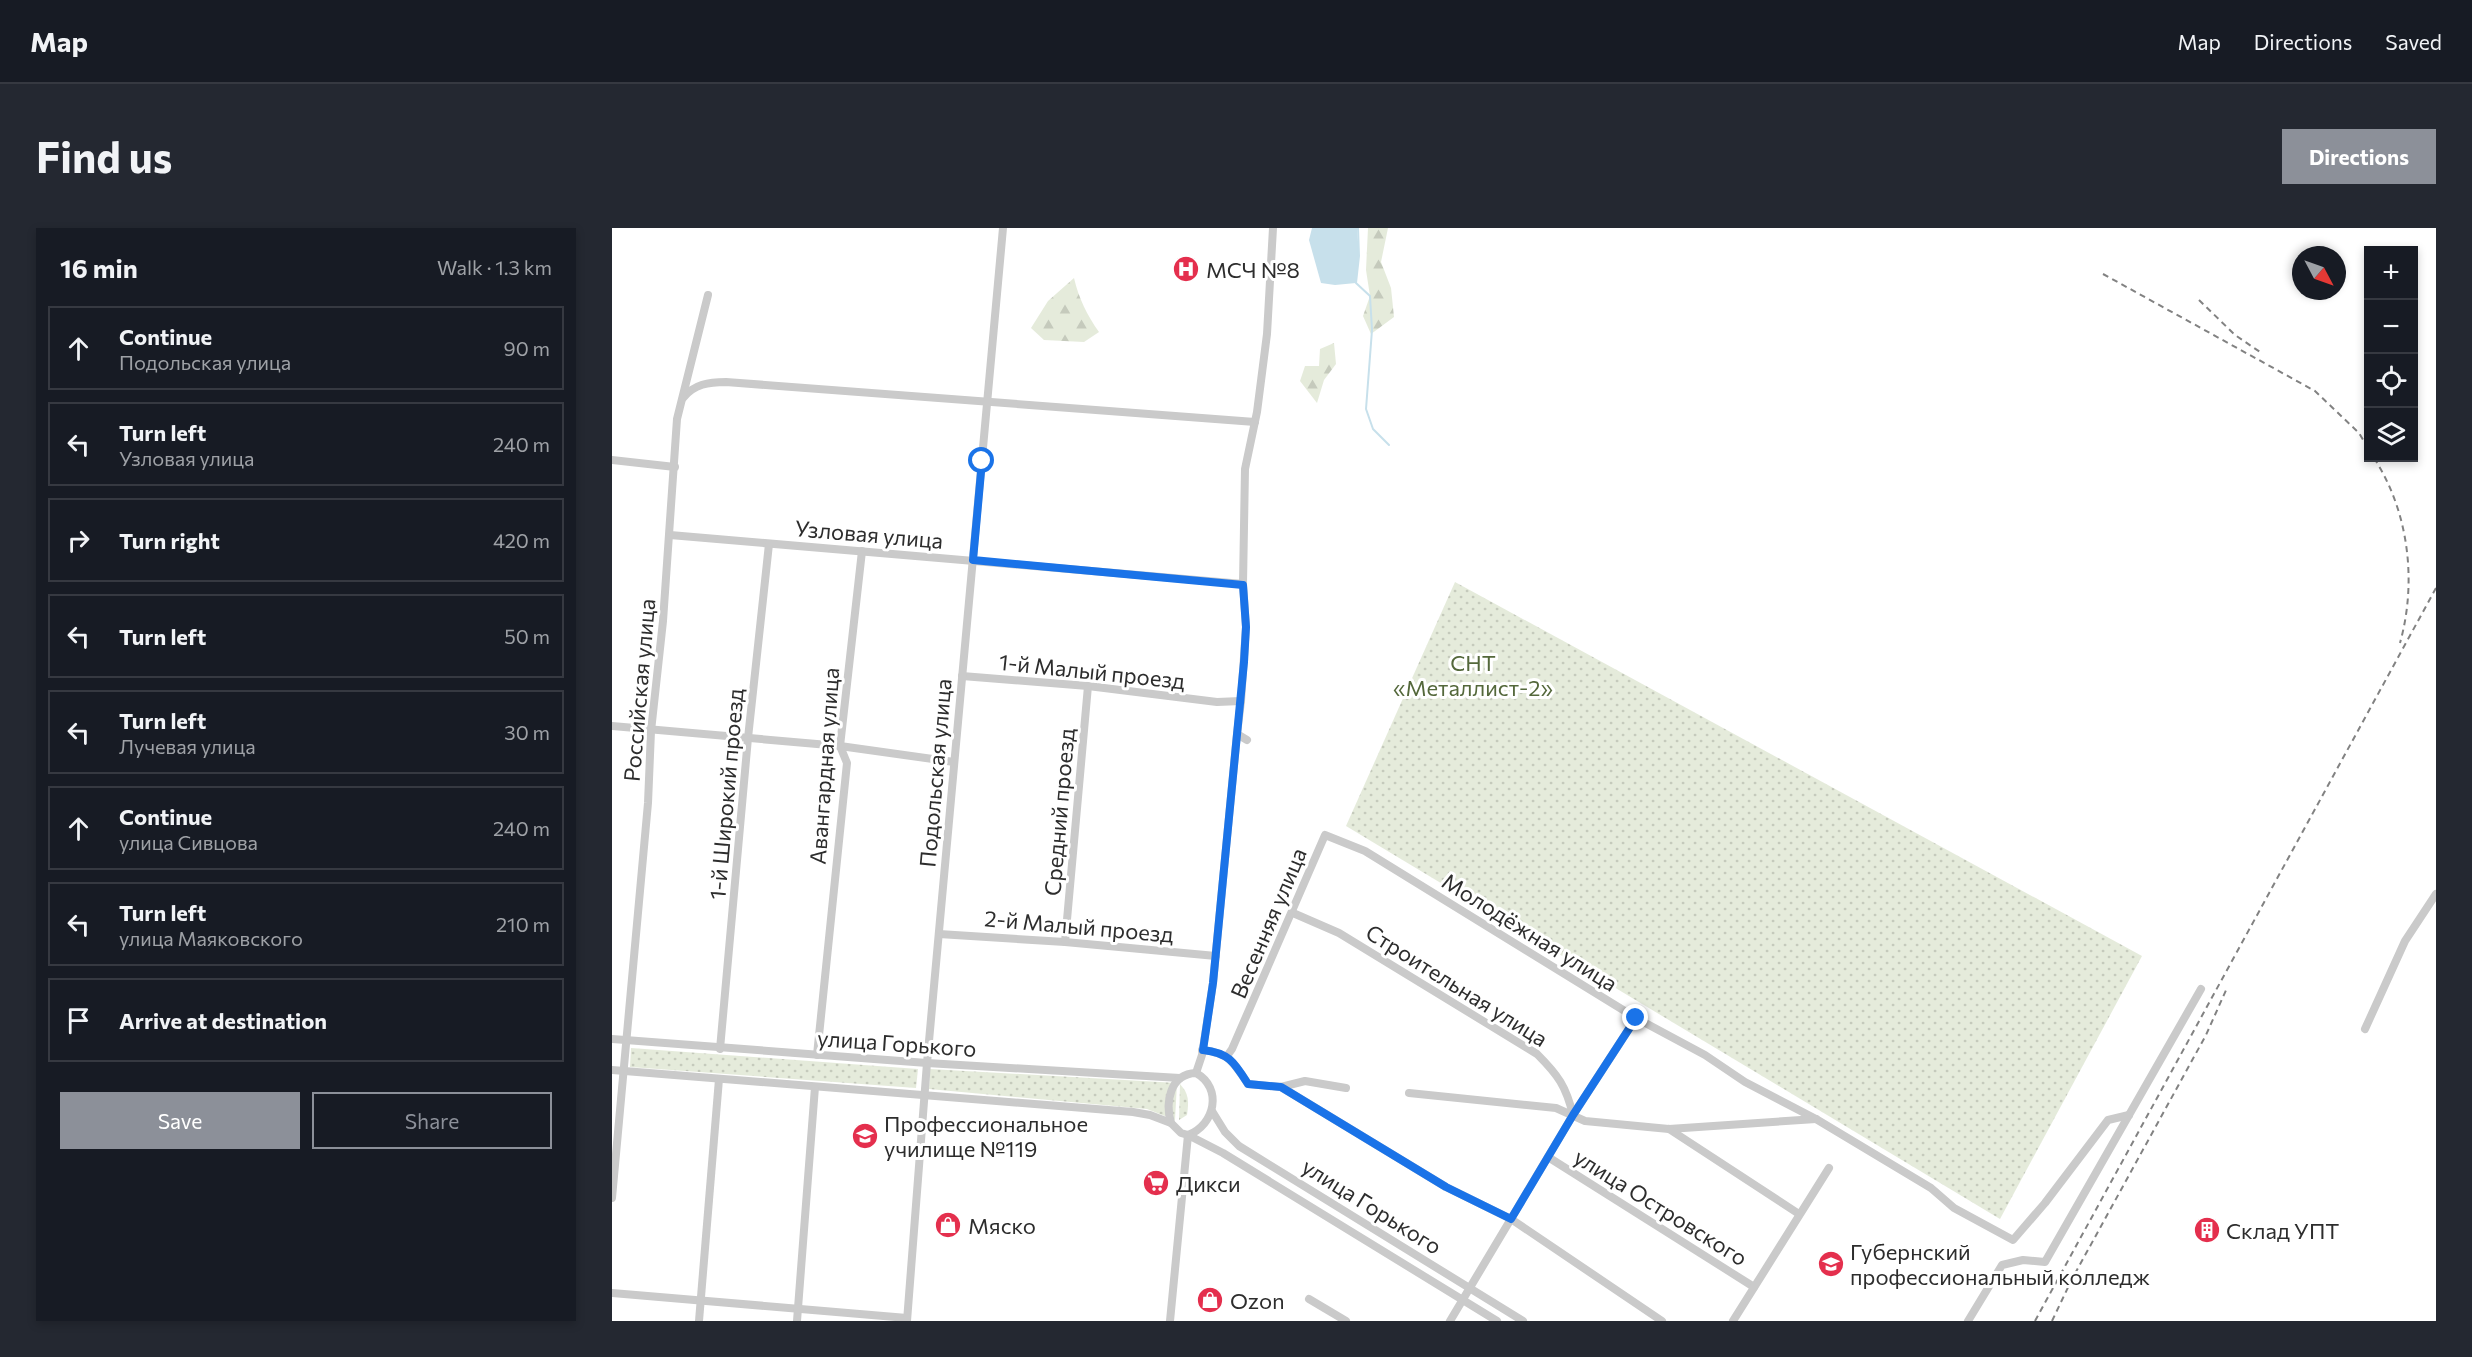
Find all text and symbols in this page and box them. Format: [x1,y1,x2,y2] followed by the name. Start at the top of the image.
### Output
[30,24,88,58] text: Map
[2178,29,2221,54] text: Map
[2254,29,2352,54] text: Directions
[2385,29,2442,54] text: Saved
[2282,129,2436,184] button: Directions
[36,130,172,182] text: Find us
[2292,246,2346,300] north arrow
[2364,246,2418,462] map controls
[2364,246,2418,300] button: +
[60,252,138,283] text: 16 min
[1171,254,1201,284] hospital icon: МСЧ №8
[437,255,552,279] text: Walk · 1.3 km
[1206,256,1300,283] place label: МСЧ №8
[2364,300,2418,354] button: −
[119,323,212,350] text: Continue
[62,332,95,365] icon: ahead
[504,336,550,360] text: 90 m
[119,350,291,374] text: Подольская улица
[2364,354,2418,408] button: locate
[2364,408,2418,462] button: layers
[119,419,206,446] text: Turn left
[62,428,95,461] icon: left
[493,432,550,456] text: 240 m
[119,446,254,470] text: Узловая улица
[968,447,994,473] route start
[794,514,944,554] street label: Узловая улица
[62,524,95,557] icon: right
[119,527,220,554] text: Turn right
[493,528,550,552] text: 420 m
[618,597,660,783] street label: Российская улица
[62,620,95,653] icon: left
[119,623,206,650] text: Turn left
[504,624,550,648] text: 50 m
[998,648,1186,694] street label: 1-й Малый проезд
[1393,649,1553,701] park label: СНТ «Металлист-2»
[804,667,844,865] street label: Авангардная улица
[913,678,957,868] street label: Подольская улица
[703,687,749,901] street label: 1-й Широкий проезд
[119,707,206,734] text: Turn left
[62,716,95,749] icon: left
[504,720,550,744] text: 30 m
[1038,727,1080,897] street label: Средний проезд
[119,734,256,758] text: Лучевая улица
[119,803,212,830] text: Continue
[62,812,95,845] icon: ahead
[493,816,550,840] text: 240 m
[119,830,258,854] text: улица Сивцова
[1224,844,1312,1002] street label: Весенняя улица
[1437,867,1623,997] street label: Молодёжная улица
[119,899,206,926] text: Turn left
[983,904,1175,948] street label: 2-й Малый проезд
[62,908,95,941] icon: left
[496,912,550,936] text: 210 m
[1361,918,1553,1052] street label: Строительная улица
[119,926,303,950] text: улица Маяковского
[62,1004,95,1037] icon: arrive
[1622,1004,1648,1030] route end
[119,1007,327,1034] text: Arrive at destination
[817,1024,977,1062] street label: улица Горького
[60,1092,300,1149] button: Save
[312,1092,552,1149] button: Share
[884,1110,1088,1162] place label: Профессиональное училище №119
[850,1121,880,1151] school or university icon: Профессиональное училище №119
[1569,1143,1753,1271] street label: улица Островского
[1297,1152,1447,1260] street label: улица Горького
[1141,1168,1171,1198] supermarket icon: Дикси
[1176,1170,1241,1197] place label: Дикси
[933,1210,963,1240] shop icon: Мяско
[968,1212,1036,1239] place label: Мяско
[2192,1215,2222,1245] building icon: Склад УПТ
[2226,1217,2339,1244] place label: Склад УПТ
[1850,1238,2150,1290] place label: Губернский профессиональный колледж
[1816,1249,1846,1279] school or university icon: Губернский профессиональный колледж
[1195,1285,1225,1315] shop icon: Ozon
[1230,1287,1285,1314] place label: Ozon

